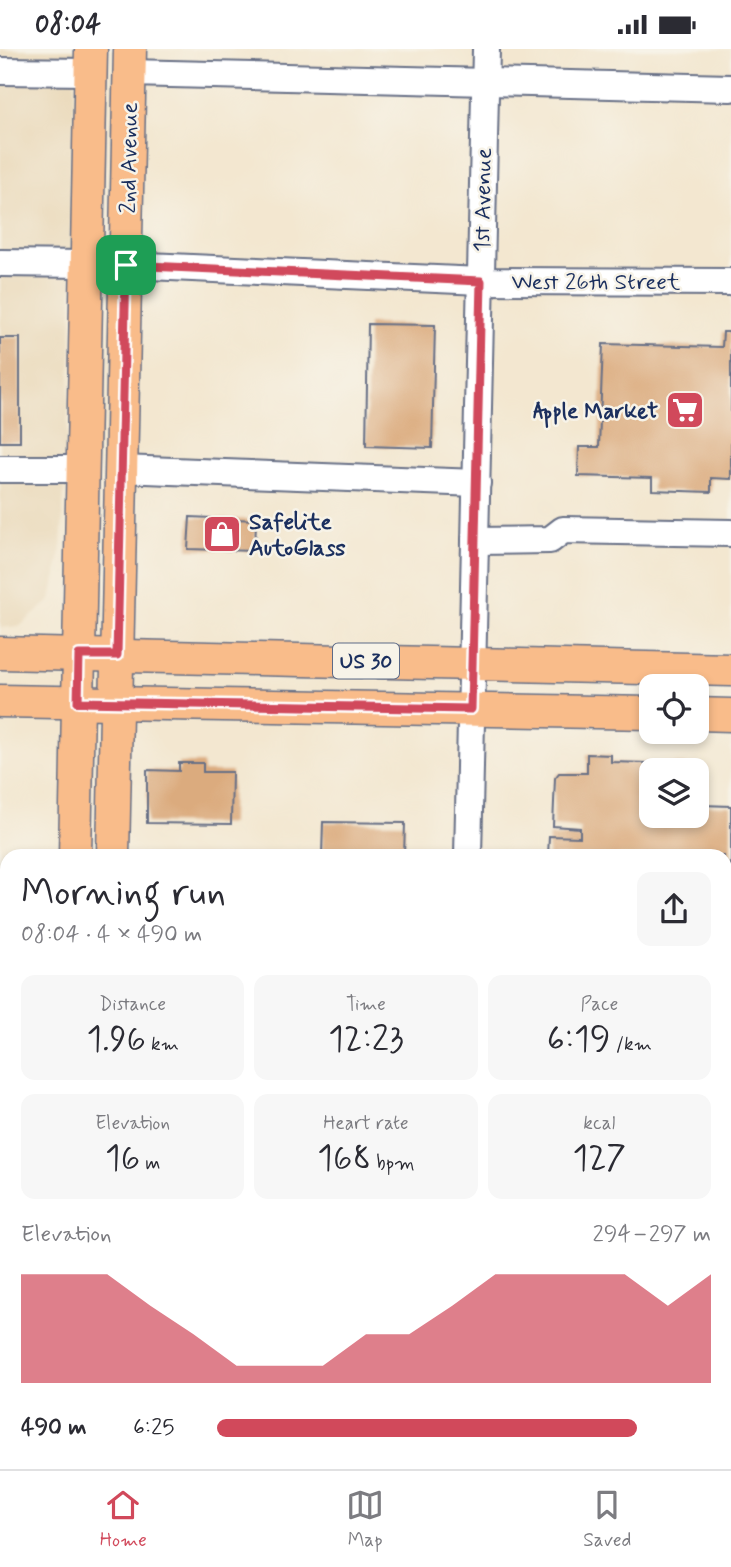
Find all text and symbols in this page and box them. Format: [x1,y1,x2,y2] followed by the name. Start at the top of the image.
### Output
[35,8,101,42] text: 08:04
[114,102,146,214] street label: 2nd Avenue
[468,148,500,253] street label: 1st Avenue
[96,235,156,295] pin
[107,246,145,284] icon: arrive
[512,268,681,298] street label: West 26th Street
[664,389,706,431] supermarket icon: Apple Market
[533,397,658,428] place label: Apple Market
[249,508,346,564] place label: Safelite AutoGlass
[201,513,243,555] shop icon: Safelite AutoGlass
[333,643,399,679] road number: US 30
[639,674,709,828] map controls
[639,674,709,744] button: locate
[639,758,709,828] button: layers
[21,869,226,918] text: Morning run
[637,872,711,946] button: share
[21,920,202,950] text: 08:04 · 4 × 490 m
[99,992,166,1017] text: Distance
[346,992,386,1017] text: Time
[580,992,618,1017] text: Pace
[87,1017,146,1063] text: 1.96
[328,1017,404,1063] text: 12:23
[547,1017,611,1063] text: 6:19
[146,1032,179,1057] text: km
[611,1032,652,1057] text: /km
[95,1111,170,1136] text: Elevation
[323,1111,409,1136] text: Heart rate
[583,1111,615,1136] text: kcal
[105,1136,140,1182] text: 16
[317,1136,371,1182] text: 168
[572,1136,626,1182] text: 127
[140,1151,160,1176] text: m
[371,1151,415,1176] text: bpm
[21,1220,112,1250] text: Elevation
[592,1220,711,1250] text: 294–297 m
[21,1413,86,1443] text: 490 m
[133,1413,174,1443] text: 6:25
[100,1486,147,1553] tab: Home
[346,1486,384,1553] tab: Map
[583,1486,631,1553] tab: Saved

